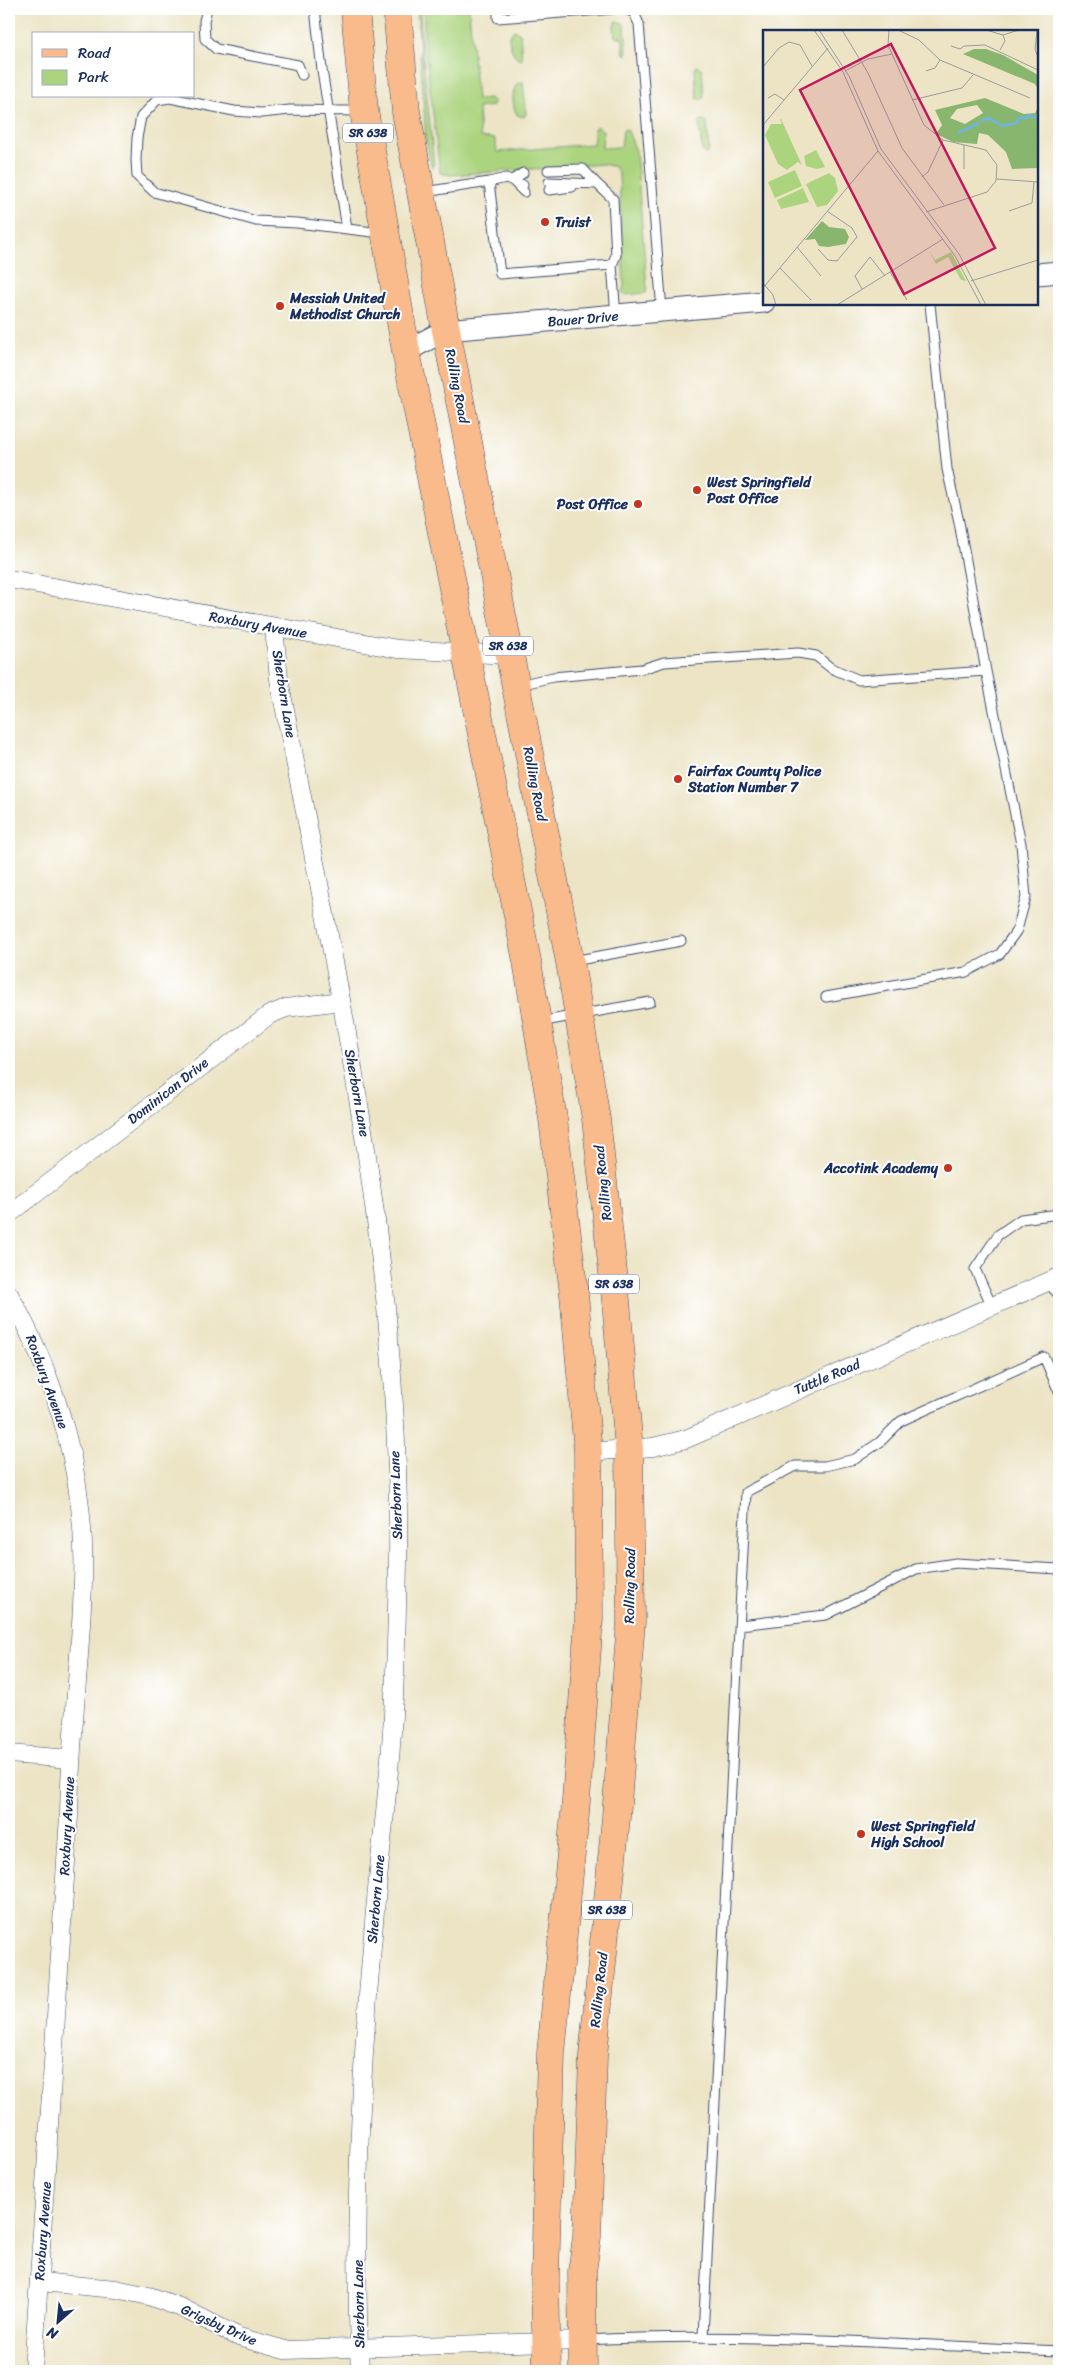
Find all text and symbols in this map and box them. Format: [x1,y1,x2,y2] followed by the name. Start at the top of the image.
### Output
[763,30,1038,305] inset map
[32,32,195,98] legend
[78,40,111,66] text: Road
[78,64,109,90] text: Park
[343,124,393,142] road number: SR 638
[555,210,592,235] place label: Truist
[539,216,551,228] marker: Truist
[289,286,401,327] place label: Messiah United Methodist Church
[274,300,286,312] marker: Messiah United Methodist Church
[546,303,620,335] street label: Bauer Drive
[438,347,477,427] street label: Rolling Road
[707,470,812,511] place label: West Springfield Post Office
[691,484,703,496] marker: West Springfield Post Office
[557,492,629,517] place label: Post Office
[632,498,644,510] marker: Post Office
[207,604,309,646] street label: Roxbury Avenue
[483,636,533,656] road number: SR 638
[265,648,303,740] street label: Sherborn Lane
[516,745,555,825] street label: Rolling Road
[687,759,822,800] place label: Fairfax County Police Station Number 7
[672,773,684,785] marker: Fairfax County Police Station Number 7
[337,1047,377,1139] street label: Sherborn Lane
[122,1051,214,1131] street label: Dominican Drive
[586,1142,619,1222] street label: Rolling Road
[823,1156,939,1181] place label: Accotink Academy
[942,1162,954,1174] marker: Accotink Academy
[589,1274,639,1294] road number: SR 638
[18,1331,76,1433] street label: Roxbury Avenue
[790,1351,866,1402] street label: Tuttle Road
[382,1450,410,1540] street label: Sherborn Lane
[617,1546,643,1624] street label: Rolling Road
[52,1776,82,1876] street label: Roxbury Avenue
[870,1814,976,1855] place label: West Springfield High School
[855,1828,867,1840] marker: West Springfield High School
[360,1854,392,1944] street label: Sherborn Lane
[582,1900,632,1920] road number: SR 638
[583,1949,616,2029] street label: Rolling Road
[27,2181,59,2281] street label: Roxbury Avenue
[346,2259,372,2349] street label: Sherborn Lane
[177,2297,261,2353] street label: Grigsby Drive
[32,2298,82,2348] north arrow
[42,2320,63,2347] text: N

